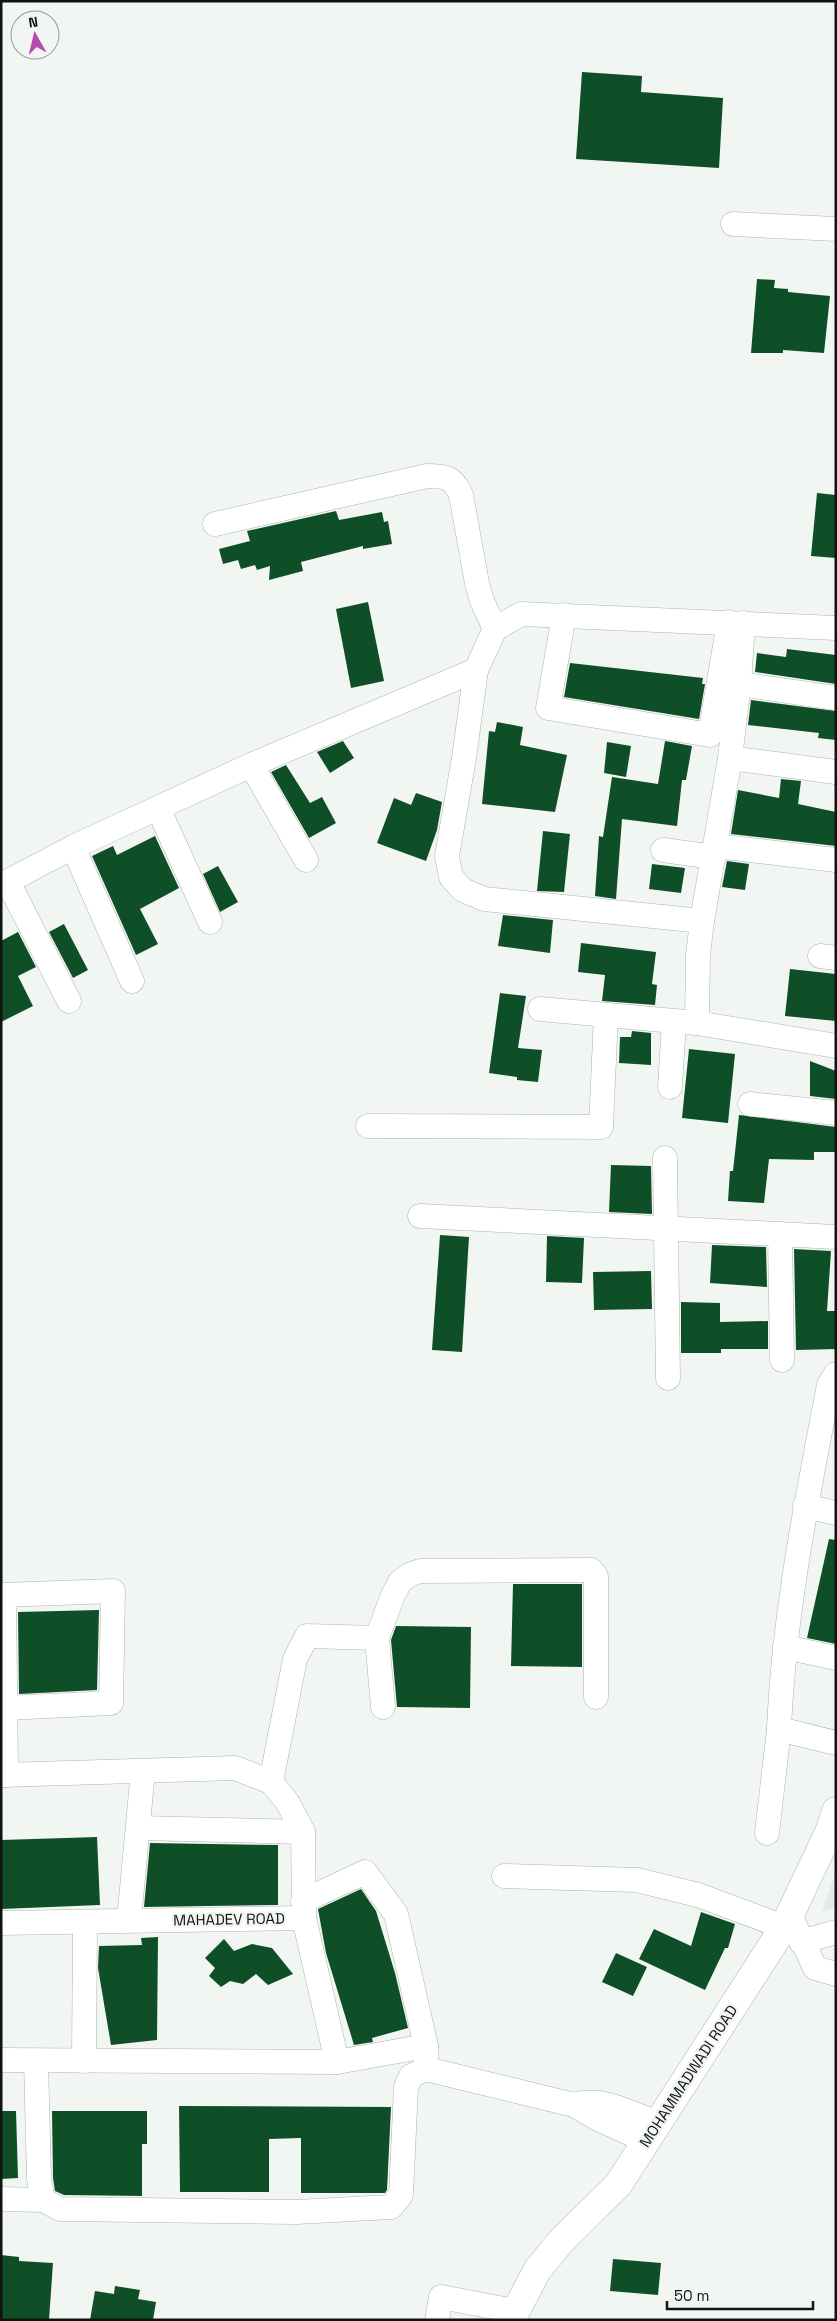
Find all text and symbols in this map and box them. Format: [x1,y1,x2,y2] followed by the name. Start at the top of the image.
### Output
[10,10,60,60] north arrow
[27,13,39,32] text: N
[173,1909,285,1929] street label: MAHADEV ROAD
[635,2001,741,2151] street label: MOHAMMADWADI ROAD
[667,2278,813,2310] scale bar
[674,2286,709,2305] text: 50 m

